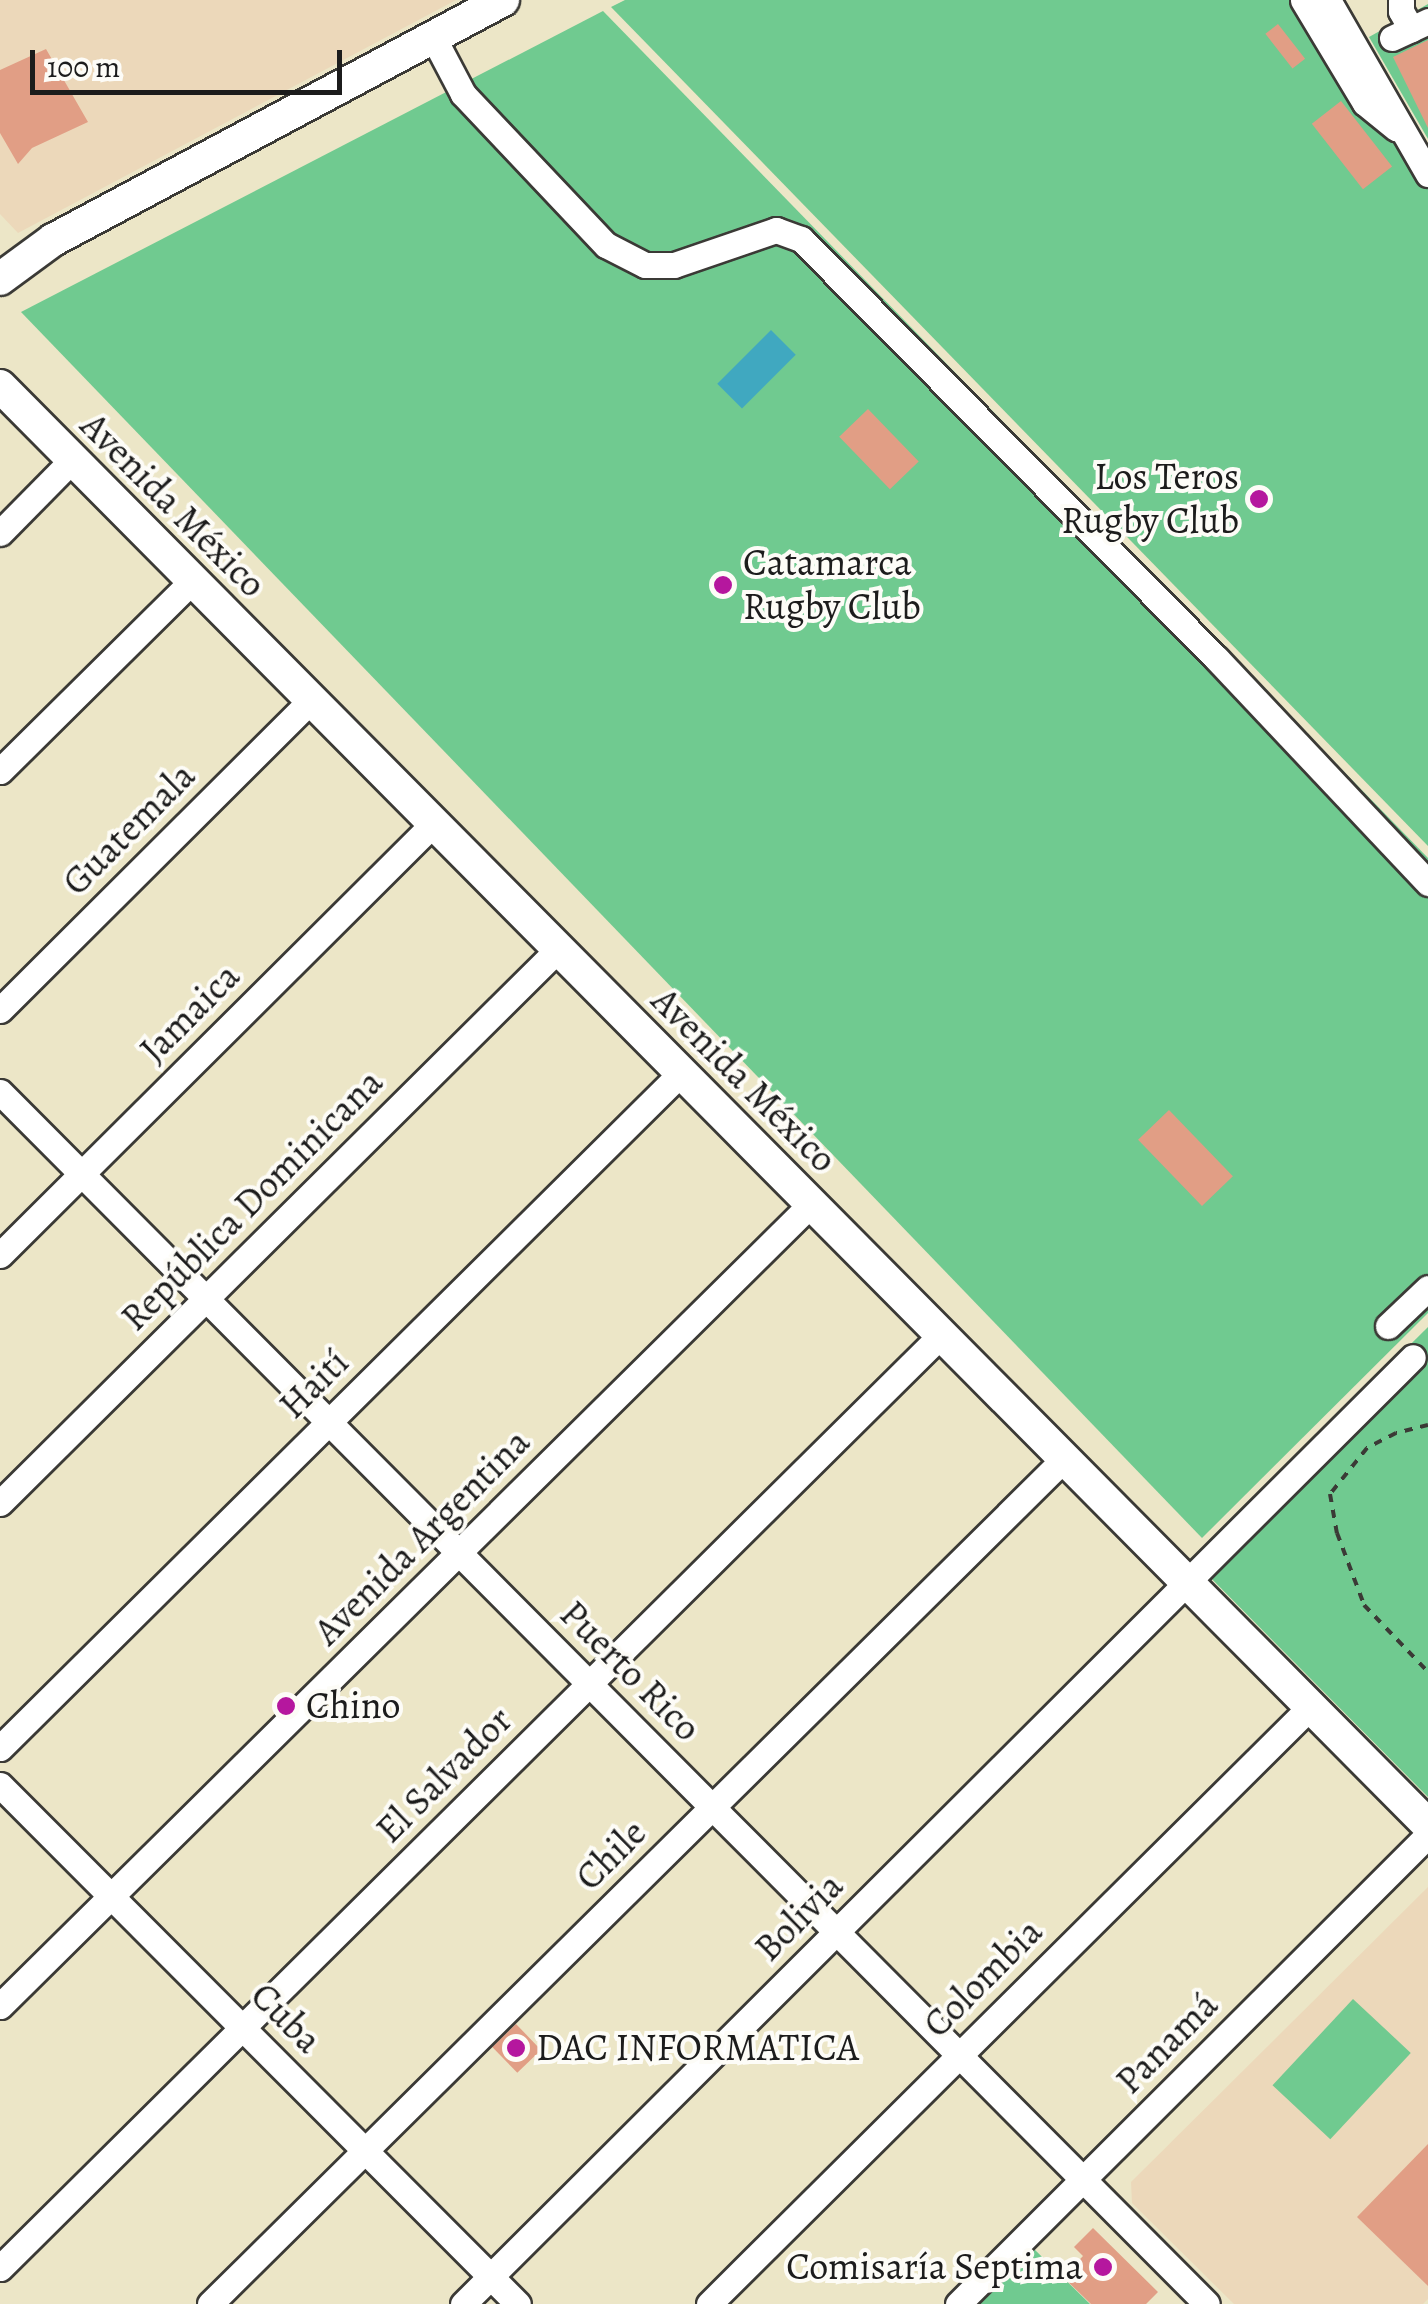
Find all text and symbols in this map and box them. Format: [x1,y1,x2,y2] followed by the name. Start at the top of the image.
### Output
[35,30,348,92] scale bar
[47,47,120,87] text: 100 m
[71,403,275,607] street label: Avenida México
[1061,454,1239,544] place label: Los Teros Rugby Club
[1248,488,1270,510] marker: Los Teros Rugby Club
[743,540,921,630] place label: Catamarca Rugby Club
[712,574,734,596] marker: Catamarca Rugby Club
[53,753,205,905] street label: Guatemala
[131,954,249,1072] street label: Jamaica
[642,978,846,1182] street label: Avenida México
[112,1060,392,1340] street label: República Dominicana
[270,1340,358,1428] street label: Haití
[305,1420,539,1654] street label: Avenida Argentina
[550,1591,710,1751] street label: Puerto Rico
[306,1683,401,1729] place label: Chino
[275,1695,297,1717] marker: Chino
[367,1698,521,1852] street label: El Salvador
[566,1810,656,1900] street label: Chile
[745,1863,853,1971] street label: Bolivia
[914,1909,1052,2047] street label: Colombia
[241,1973,331,2063] street label: Cuba
[1106,1982,1228,2104] street label: Panamá
[536,2025,859,2071] place label: DAC INFORMATICA
[505,2037,527,2059] marker: DAC INFORMATICA
[786,2244,1083,2290] place label: Comisaría Septima
[1092,2256,1114,2278] marker: Comisaría Septima

